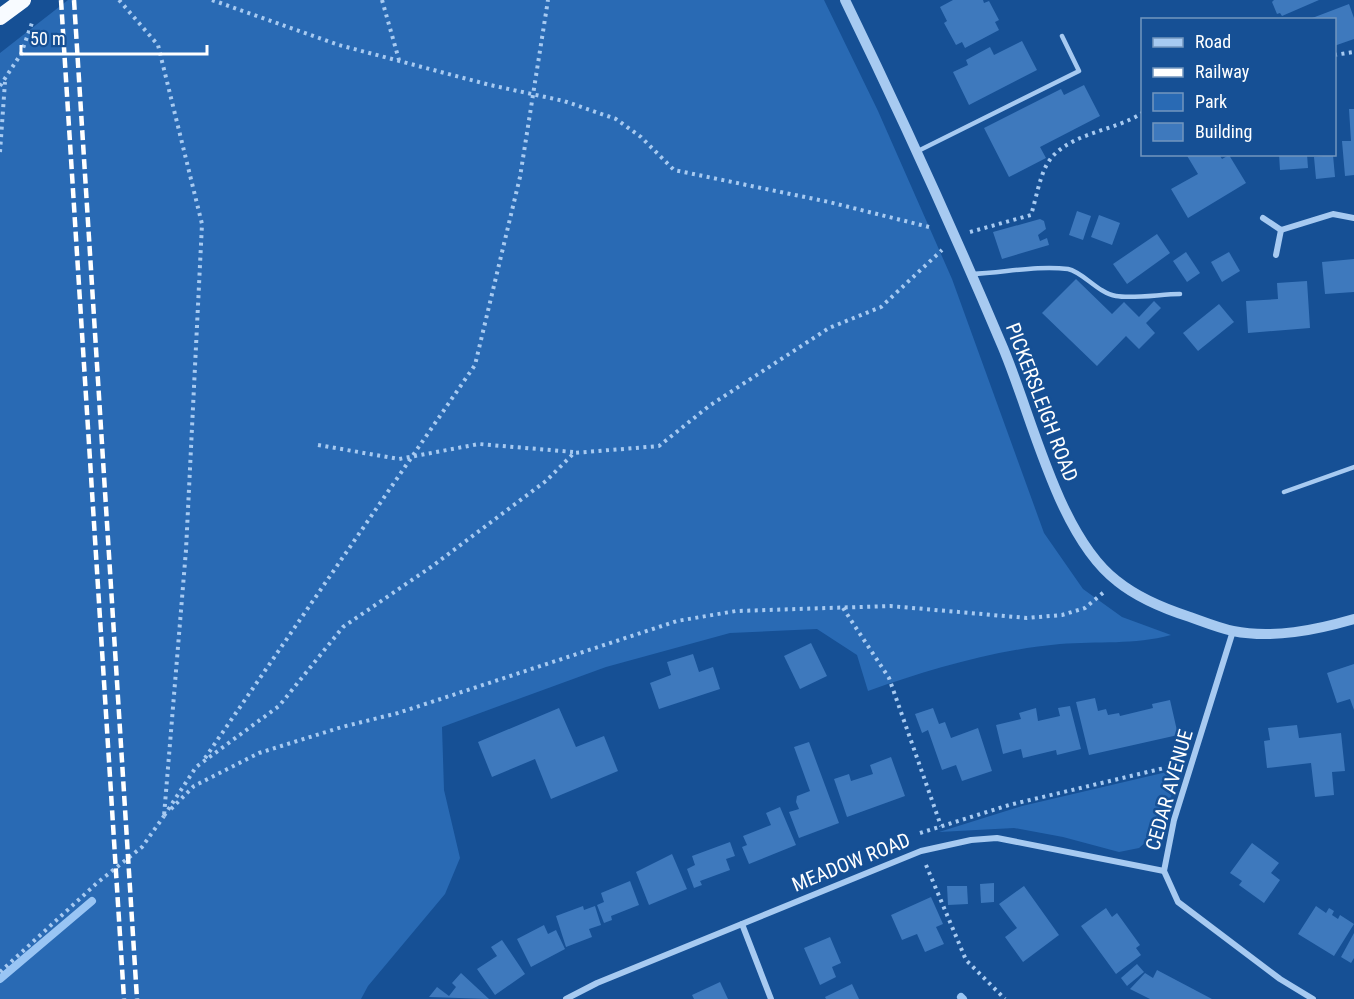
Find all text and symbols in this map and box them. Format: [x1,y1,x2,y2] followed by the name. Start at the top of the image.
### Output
[21,18,207,56] scale bar
[1141,18,1336,156] legend
[30,28,65,49] text: 50 m
[1195,31,1231,52] text: Road
[1195,61,1250,82] text: Railway
[1195,91,1227,112] text: Park
[1195,121,1252,142] text: Building
[1001,319,1083,485] street label: PICKERSLEIGH ROAD
[1140,727,1198,853] street label: CEDAR AVENUE
[788,827,914,897] street label: MEADOW ROAD

